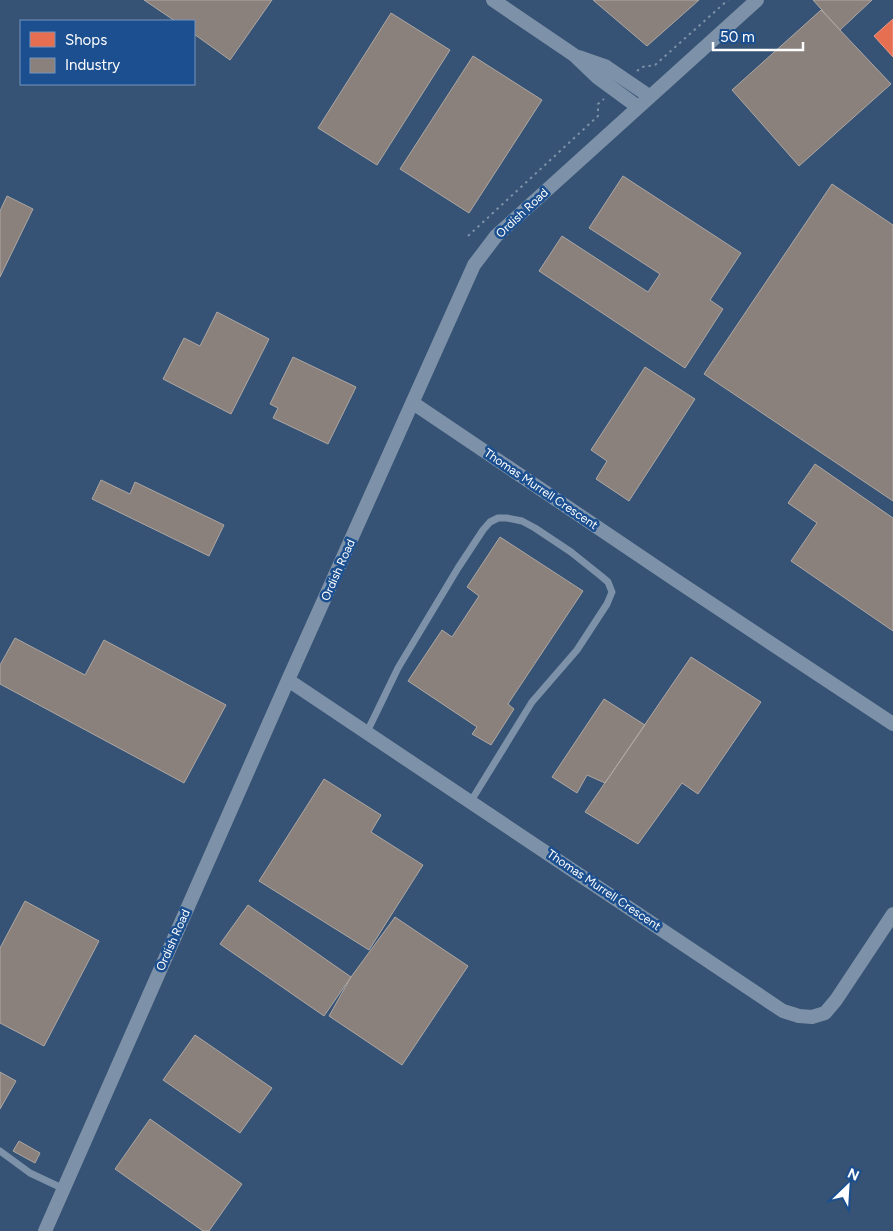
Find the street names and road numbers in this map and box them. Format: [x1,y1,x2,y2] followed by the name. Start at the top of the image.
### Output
[493,185,551,241] street label: Ordish Road
[482,446,601,533] street label: Thomas Murrell Crescent
[318,537,358,603] street label: Ordish Road
[545,847,664,934] street label: Thomas Murrell Crescent
[153,907,193,973] street label: Ordish Road

